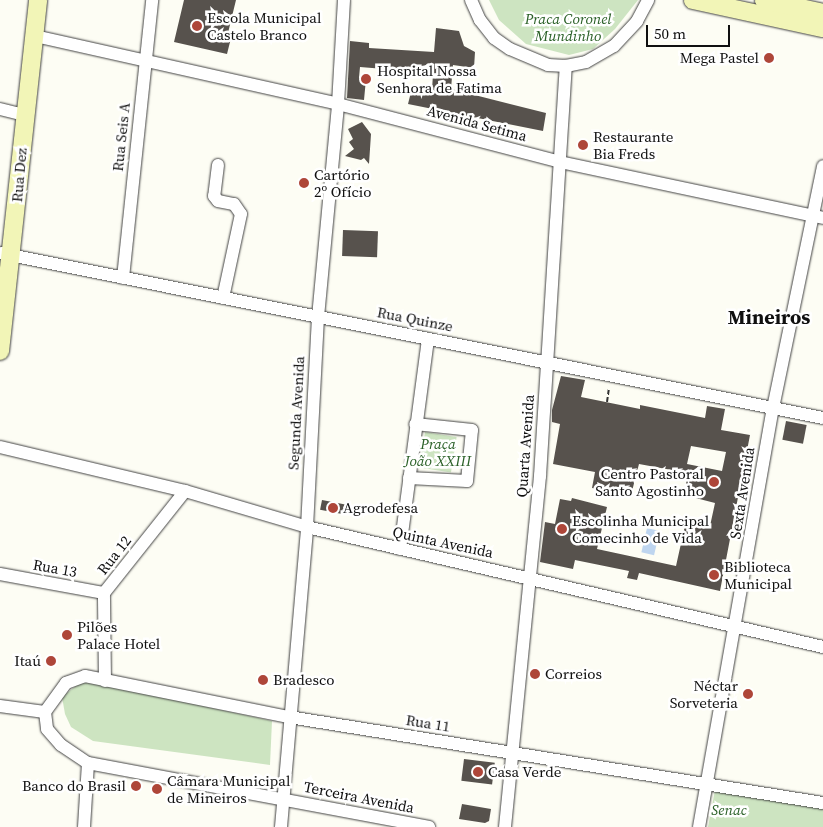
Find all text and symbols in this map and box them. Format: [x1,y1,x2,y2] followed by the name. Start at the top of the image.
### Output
[207,8,321,43] place label: Escola Municipal Castelo Branco
[525,9,611,44] park label: Praca Coronel Mundinho
[648,15,732,47] scale bar
[191,20,203,32] marker: Escola Municipal Castelo Branco
[654,23,686,44] text: 50 m
[680,49,759,67] place label: Mega Pastel
[763,52,775,64] marker: Mega Pastel
[377,61,502,96] place label: Hospital Nossa Senhora de Fatima
[359,72,373,86] marker: Hospital Nossa Senhora de Fatima
[425,101,529,145] street label: Avenida Setima
[108,102,134,172] street label: Rua Seis A
[593,127,673,162] place label: Restaurante Bia Freds
[577,139,589,151] marker: Restaurante Bia Freds
[8,147,30,203] street label: Rua Dez
[314,165,372,200] place label: Cartório 2º Ofício
[298,177,310,189] marker: Cartório 2º Ofício
[376,303,454,335] street label: Rua Quinze
[728,305,810,329] district label: Mineiros
[284,356,308,470] street label: Segunda Avenida
[512,394,538,498] street label: Quarta Avenida
[405,434,471,469] park label: Praça João XXIII
[726,446,758,540] street label: Sexta Avenida
[595,464,704,499] place label: Centro Pastoral Santo Agostinho
[708,476,720,488] marker: Centro Pastoral Santo Agostinho
[343,499,418,517] place label: Agrodefesa
[327,502,339,514] marker: Agrodefesa
[572,511,709,546] place label: Escolinha Municipal Comecinho de Vida
[391,523,495,561] street label: Quinta Avenida
[556,523,568,535] marker: Escolinha Municipal Comecinho de Vida
[93,532,135,578] street label: Rua 12
[32,555,78,581] street label: Rua 13
[724,557,792,592] place label: Biblioteca Municipal
[708,569,720,581] marker: Biblioteca Municipal
[77,617,160,652] place label: Pilões Palace Hotel
[61,629,73,641] marker: Pilões Palace Hotel
[14,652,41,670] place label: Itaú
[45,655,57,667] marker: Itaú
[545,665,602,683] place label: Correios
[529,668,541,680] marker: Correios
[273,671,334,689] place label: Bradesco
[257,674,269,686] marker: Bradesco
[670,676,738,711] place label: Néctar Sorveteria
[742,688,754,700] marker: Néctar Sorveteria
[405,711,451,735] street label: Rua 11
[488,763,562,781] place label: Casa Verde
[472,766,484,778] marker: Casa Verde
[167,771,290,806] place label: Câmara Municipal de Mineiros
[22,777,126,795] place label: Banco do Brasil
[302,777,416,817] street label: Terceira Avenida
[130,780,142,792] marker: Banco do Brasil
[151,783,163,795] marker: Câmara Municipal de Mineiros
[711,801,747,819] park label: Senac

